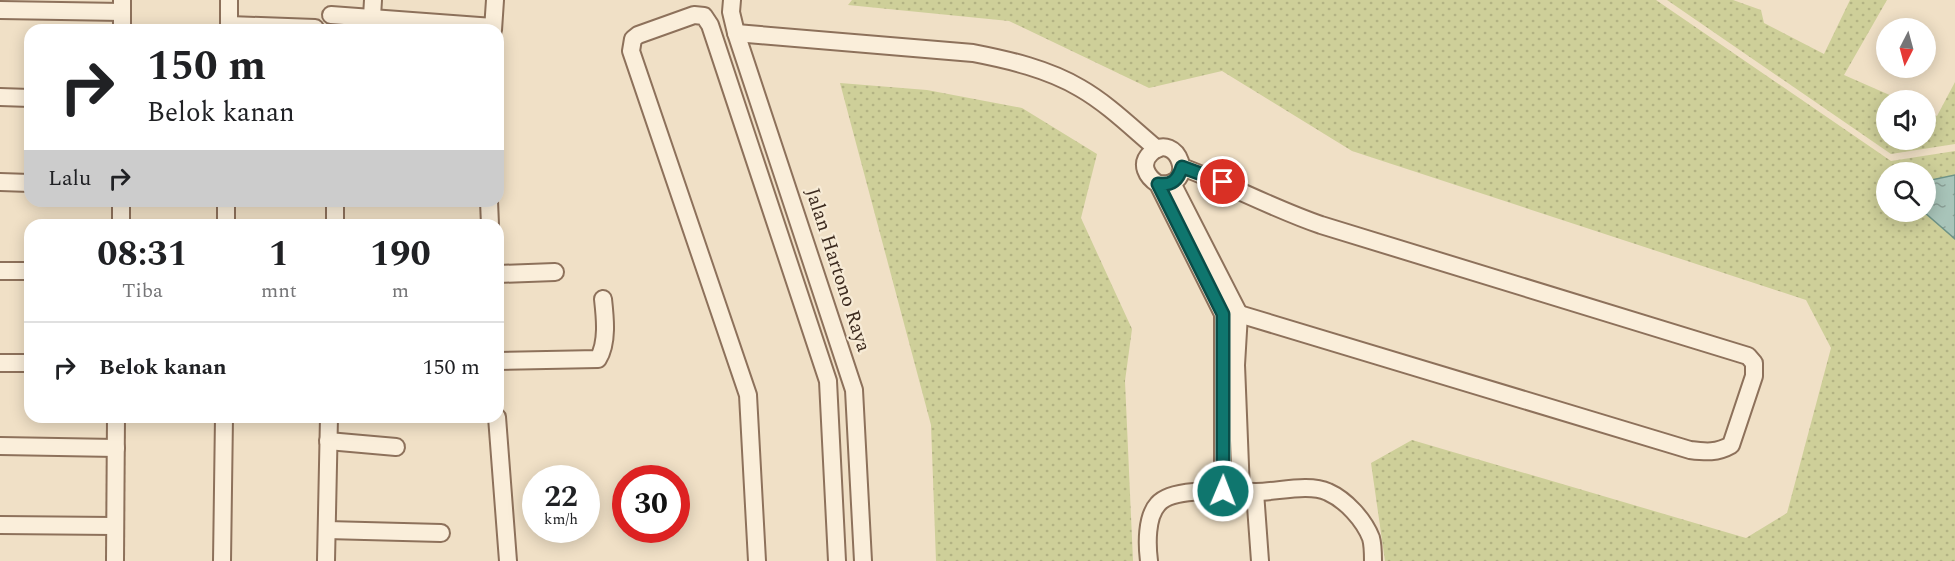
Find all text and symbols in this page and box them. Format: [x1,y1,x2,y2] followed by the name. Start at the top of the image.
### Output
[1876,18,1936,78] north arrow
[1876,18,1936,222] map controls
[147,35,266,98] text: 150 m
[48,48,126,126] icon: right
[1876,90,1936,150] button: sound
[147,92,295,134] text: Belok kanan
[1197,156,1248,207] pin
[48,162,91,195] text: Lalu
[103,162,136,195] icon: right
[1876,162,1936,222] button: search
[1206,165,1239,198] icon: arrive
[797,184,879,356] street label: Jalan Hartono Raya
[97,227,188,282] text: 08:31
[269,227,289,282] text: 1
[370,227,431,282] text: 190
[122,276,163,306] text: Tiba
[261,276,297,306] text: mnt
[392,276,409,306] text: m
[48,351,81,384] icon: right
[99,351,227,384] text: Belok kanan
[423,351,480,384] text: 150 m
[1191,459,1255,523] position arrow
[612,465,690,543] speed limit sign: 30
[544,474,578,520] text: 22
[544,508,578,531] text: km/h

